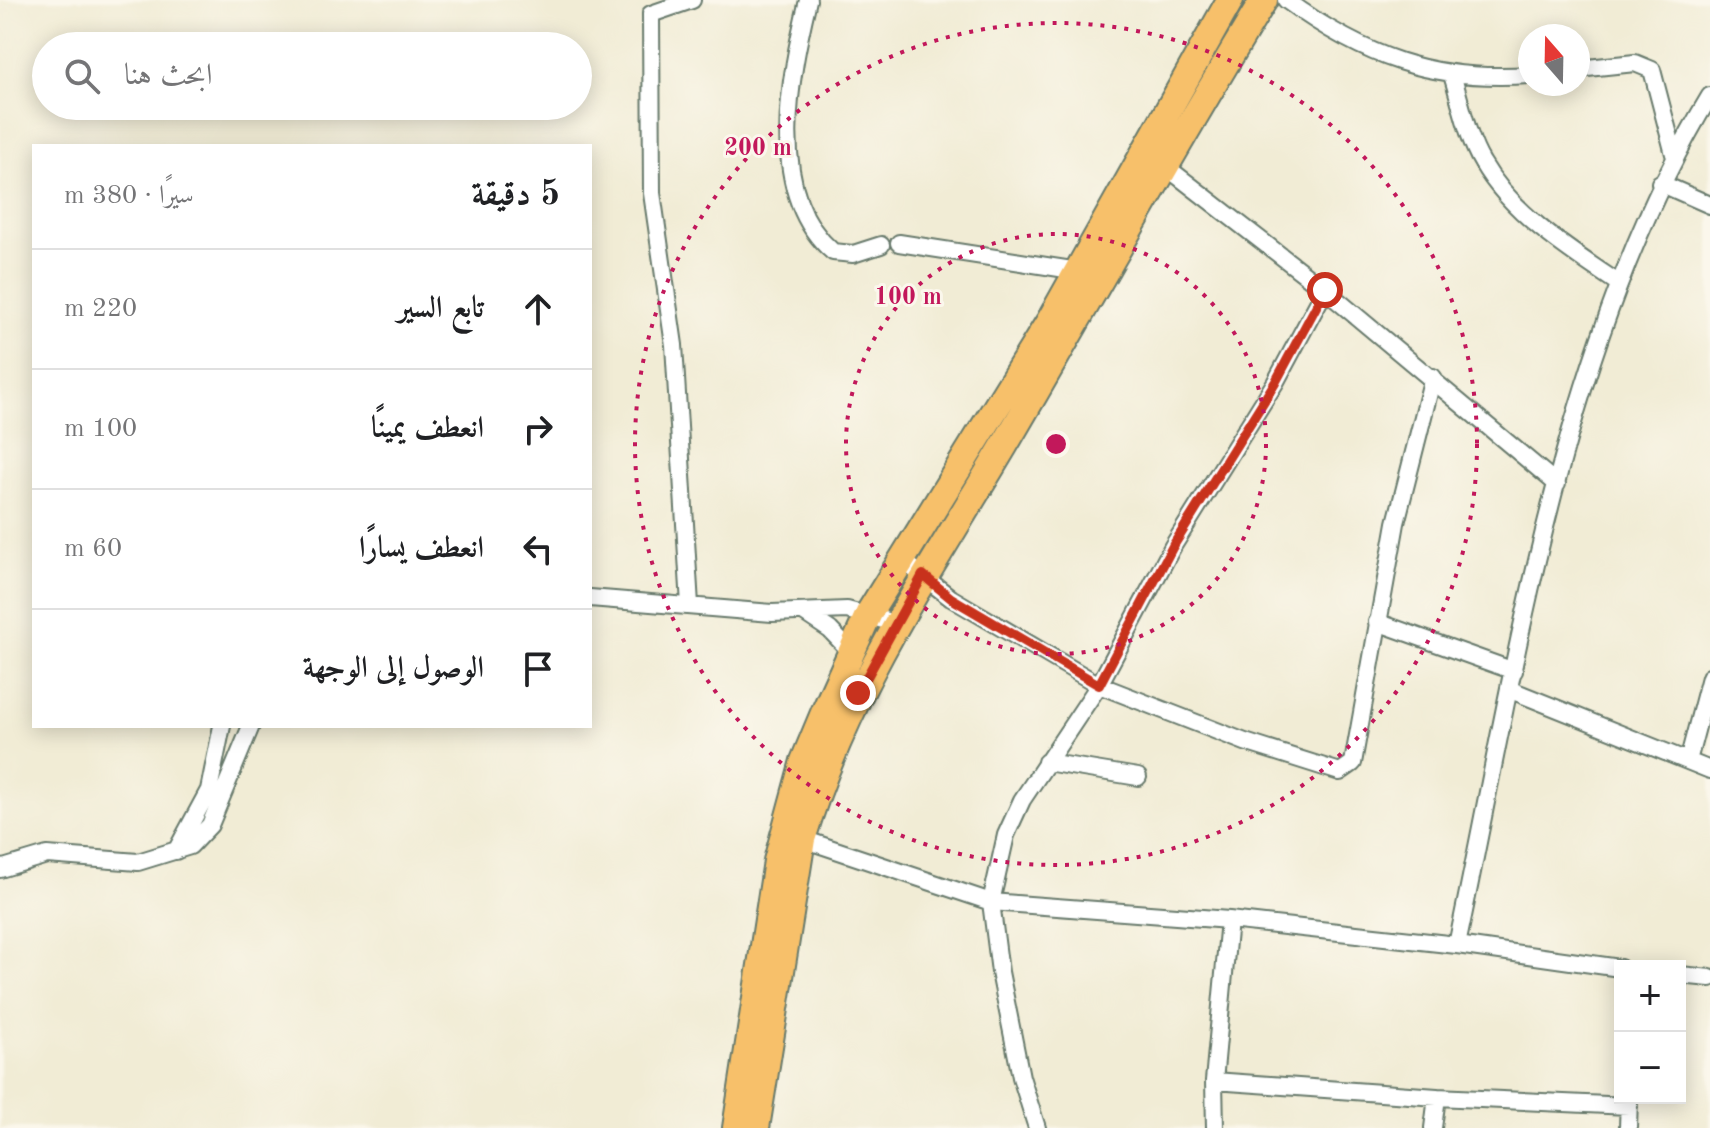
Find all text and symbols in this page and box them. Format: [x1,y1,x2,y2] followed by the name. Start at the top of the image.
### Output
[1518,24,1590,96] north arrow
[32,32,592,120] search box
[60,54,104,98] icon: search
[124,61,212,91] text: ابحث هنا
[724,137,792,161] text: 200 m
[471,178,560,212] text: 5 دقيقة
[64,183,194,209] text: سيرًا · 380 m
[1307,272,1343,308] route start
[874,286,942,310] text: 100 m
[516,287,560,331] icon: ahead
[397,294,484,324] text: تابع السير
[64,296,137,322] text: 220 m
[516,407,560,451] icon: right
[371,414,484,444] text: انعطف يمينًا
[64,416,137,442] text: 100 m
[1042,430,1070,458] centre of rings
[516,527,560,571] icon: left
[359,534,484,564] text: انعطف يسارًا
[64,536,122,562] text: 60 m
[516,647,560,691] icon: arrive
[303,654,484,684] text: الوصول إلى الوجهة
[840,675,876,711] route end
[1614,960,1686,1104] map controls
[1614,960,1686,1032] button: +
[1614,1032,1686,1104] button: −

